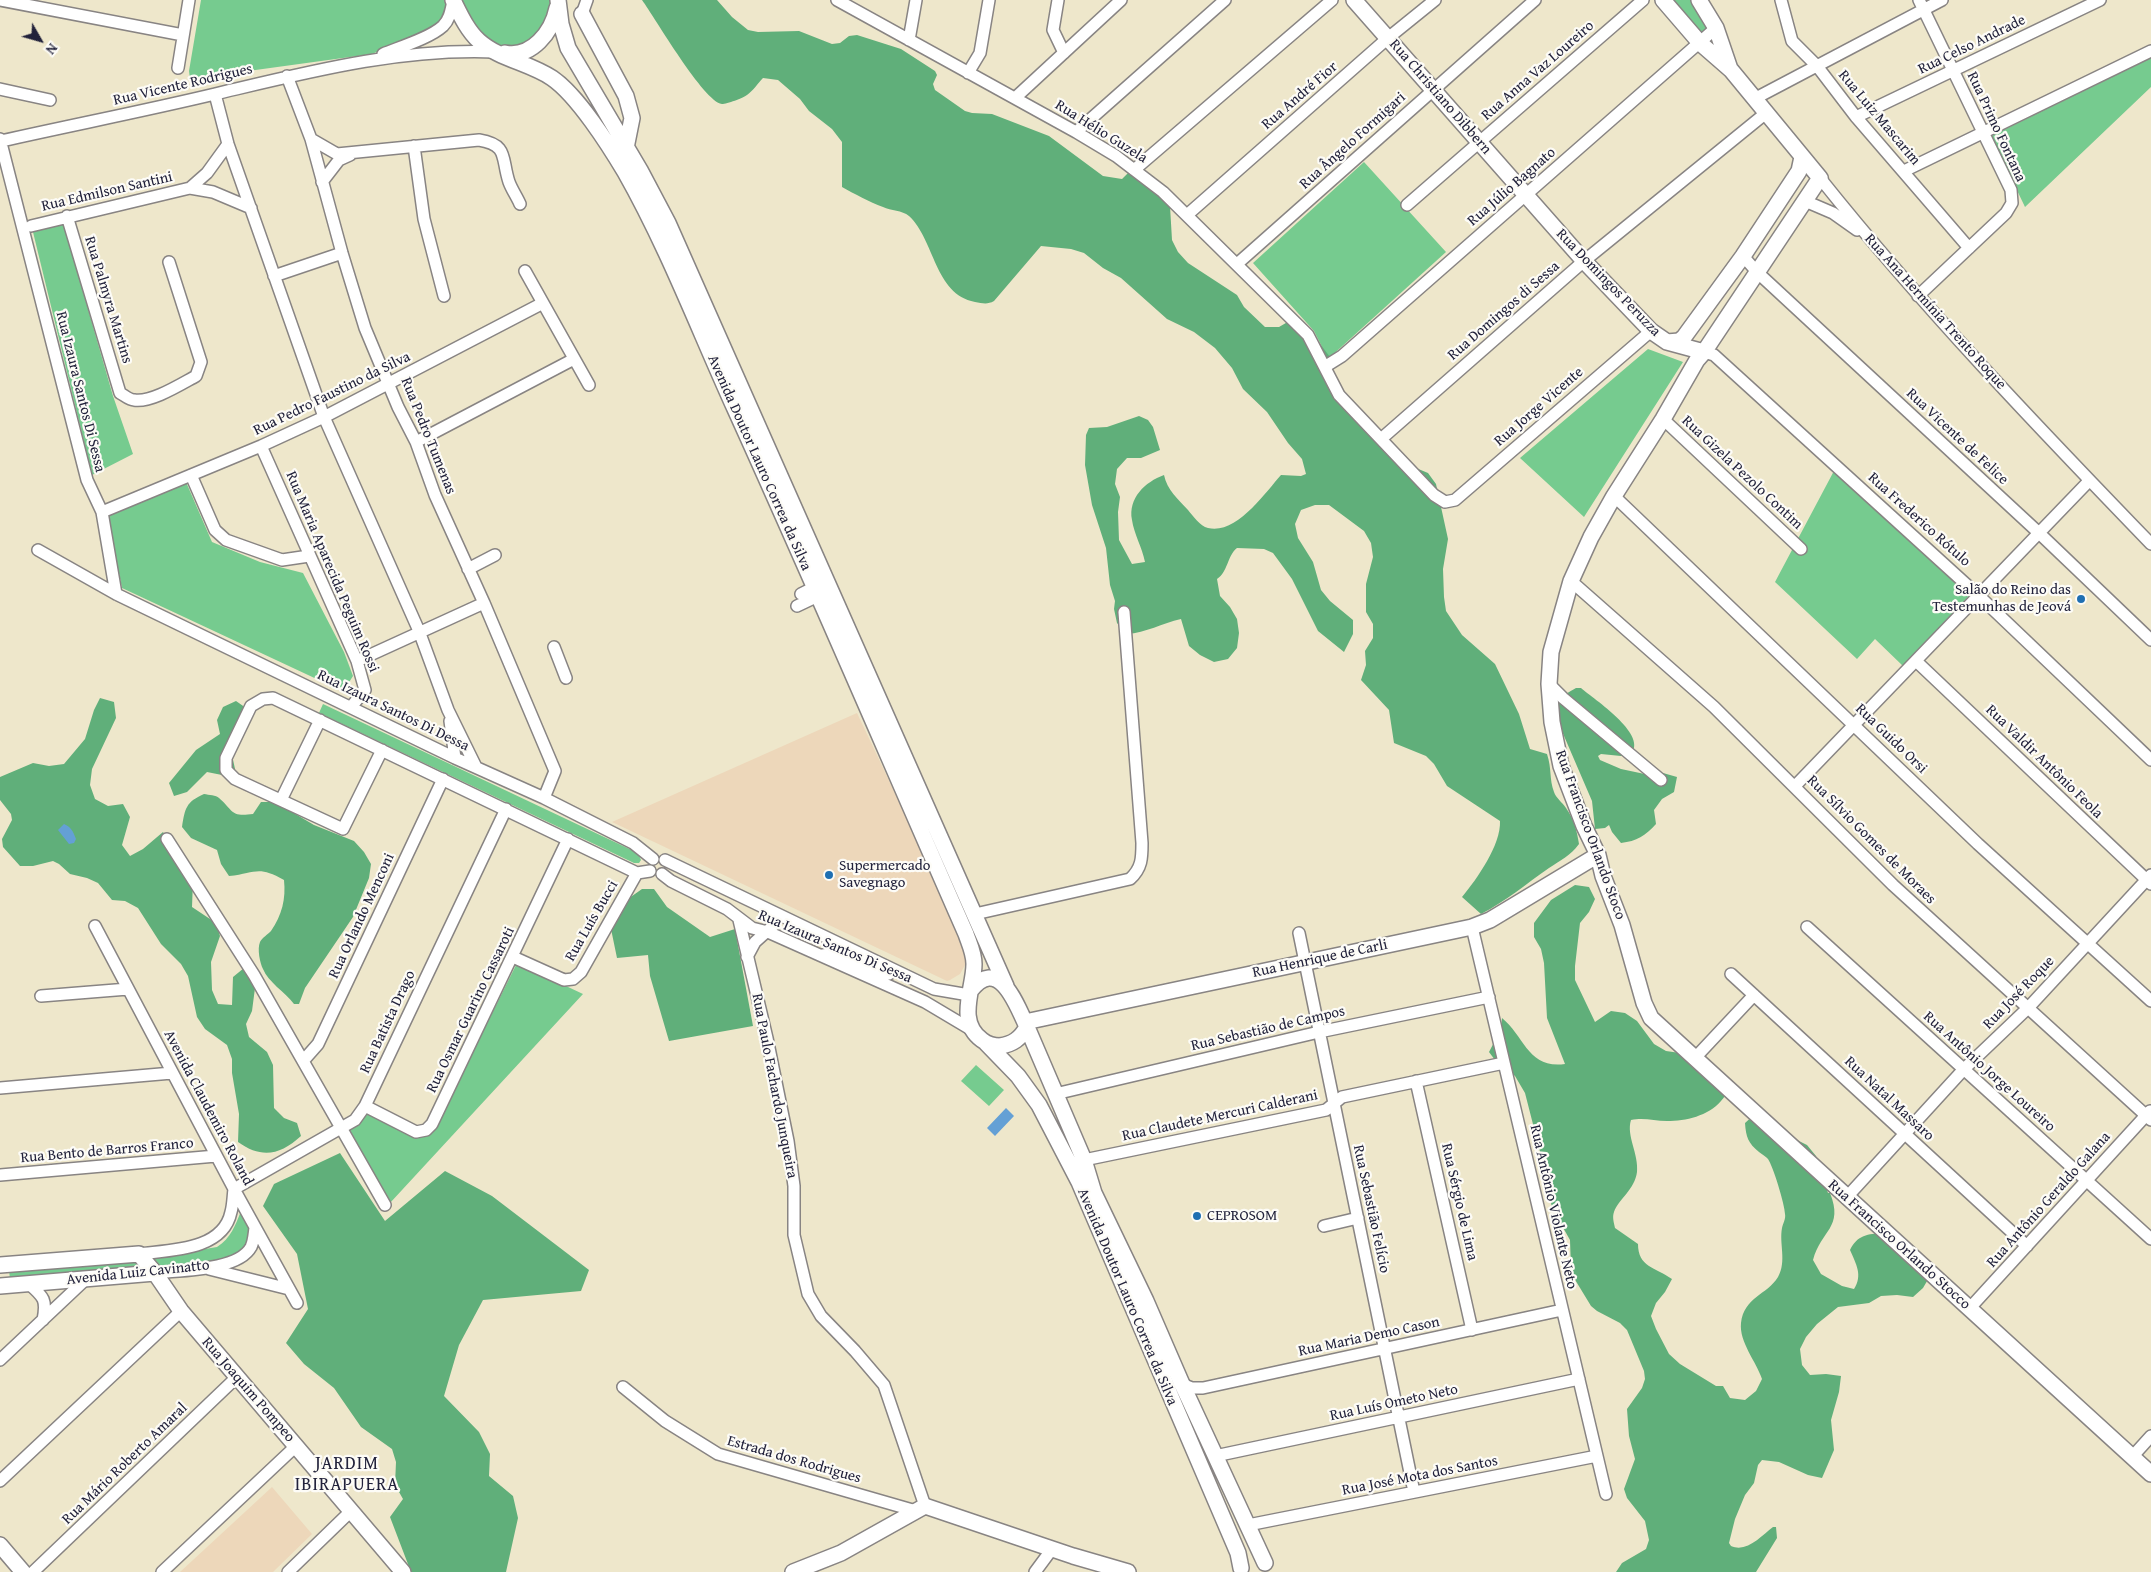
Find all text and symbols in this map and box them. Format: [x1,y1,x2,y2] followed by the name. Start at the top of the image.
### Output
[1915,11,2029,79] street label: Rua Celso Andrade
[15,15,65,65] north arrow
[1478,17,1598,125] street label: Rua Anna Vaz Loureiro
[1385,36,1495,158] street label: Rua Christiano Dibbern
[41,39,63,59] text: N
[1258,58,1342,134] street label: Rua André Fior
[112,60,254,110] street label: Rua Vicente Rodrigues
[1834,67,1924,169] street label: Rua Luiz Mascarim
[1963,69,2029,185] street label: Rua Primo Fontana
[1296,89,1410,193] street label: Rua Ângelo Formigari
[1052,96,1150,168] street label: Rua Hélio Guzela
[1464,144,1560,230] street label: Rua Júlio Bagnato
[40,168,174,216] street label: Rua Edmilson Santini
[1552,225,1664,341] street label: Rua Domingos Peruzza
[1860,230,2010,394] street label: Rua Ana Hermínia Trento Roque
[80,234,136,366] street label: Rua Palmyra Martins
[1444,258,1564,364] street label: Rua Domingos di Sessa
[51,310,109,474] street label: Rua Izaura Santos Di Sessa
[251,348,413,440] street label: Rua Pedro Faustino da Silva
[703,352,815,574] street label: Avenida Doutor Lauro Correa da Silva
[1491,363,1587,451] street label: Rua Jorge Vicente
[396,375,460,497] street label: Rua Pedro Tumenas
[1902,385,2012,489] street label: Rua Vicente de Felice
[1678,412,1806,534] street label: Rua Gizela Pezolo Contim
[281,469,383,675] street label: Rua Maria Aparecida Peguim Rossi
[1864,469,1974,571] street label: Rua Frederico Rótulo
[1932,581,2071,616] place label: Salão do Reino das Testemunhas de Jeová
[2075,593,2087,605] marker: Salão do Reino das Testemunhas de Jeová
[314,666,472,756] street label: Rua Izaura Santos Di Dessa
[1851,700,1931,778] street label: Rua Guido Orsi
[1982,701,2106,823] street label: Rua Valdir Antônio Feola
[1551,748,1629,922] street label: Rua Francisco Orlando Stoco
[1803,772,1939,908] street label: Rua Sílvio Gomes de Moraes
[325,851,399,981] street label: Rua Orlando Menconi
[839,857,930,892] place label: Supermercado Savegnago
[823,869,835,881] marker: Supermercado Savegnago
[562,877,622,965] street label: Rua Luís Bucci
[756,906,914,988] street label: Rua Izaura Santos Di Sessa
[423,924,519,1096] street label: Rua Osmar Guarino Cassaroti
[1251,936,1389,982] street label: Rua Henrique de Carli
[1979,953,2059,1033] street label: Rua José Roque
[356,968,420,1076] street label: Rua Batista Drago
[747,992,801,1180] street label: Rua Paulo Fachardo Junqueira
[1189,1003,1347,1055] street label: Rua Sebastião de Campos
[1919,1008,2059,1136] street label: Rua Antônio Jorge Loureiro
[159,1027,257,1189] street label: Avenida Claudemiro Roland
[1840,1053,1938,1145] street label: Rua Natal Massaro
[1121,1086,1319,1146] street label: Rua Claudete Mercuri Calderani
[1525,1123,1581,1291] street label: Rua Antônio Violante Neto
[1983,1129,2115,1271] street label: Rua Antônio Geraldo Galana
[20,1134,194,1168] street label: Rua Bento de Barros Franco
[1437,1142,1481,1262] street label: Rua Sérgio de Lima
[1349,1143,1393,1275] street label: Rua Sebastião Felício
[1824,1176,1974,1314] street label: Rua Francisco Orlando Stocco
[1073,1186,1181,1408] street label: Avenida Doutor Lauro Correa da Silva
[1207,1207,1277,1225] place label: CEPROSOM
[1191,1210,1203,1222] marker: CEPROSOM
[66,1257,210,1289] street label: Avenida Luiz Cavinatto
[1297,1313,1441,1361] street label: Rua Maria Demo Cason
[198,1334,298,1446] street label: Rua Joaquim Pompeo
[1328,1381,1460,1425] street label: Rua Luís Ometo Neto
[59,1399,191,1529] street label: Rua Mário Roberto Amaral
[725,1432,863,1488] street label: Estrada dos Rodrigues
[1341,1452,1499,1500] street label: Rua José Mota dos Santos
[294,1453,400,1496] district label: JARDIM IBIRAPUERA

